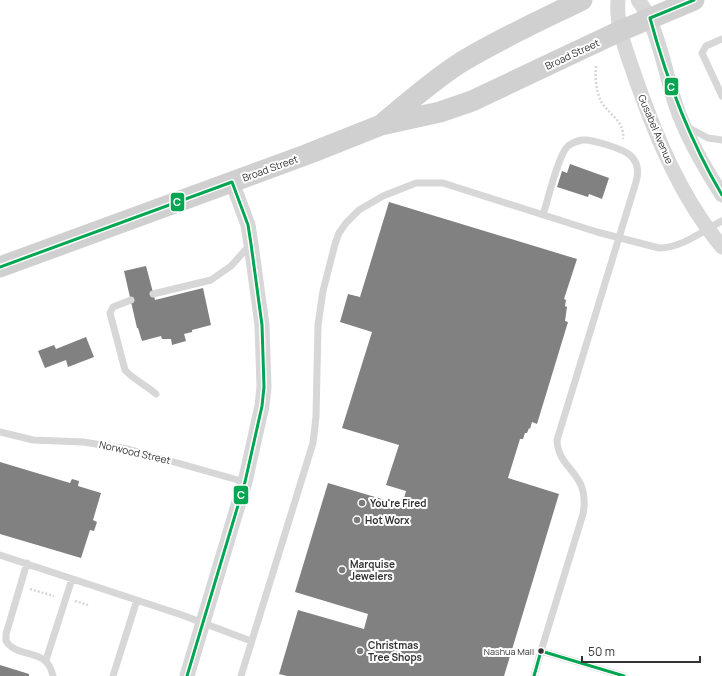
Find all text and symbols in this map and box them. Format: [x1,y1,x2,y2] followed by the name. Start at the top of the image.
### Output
[543,35,601,73] street label: Broad Street
[664,77,679,96] line badge: C
[667,79,675,94] text: C
[635,92,677,166] street label: Gusabel Avenue
[240,151,300,185] street label: Broad Street
[170,192,185,212] line badge: C
[173,194,181,209] text: C
[98,437,172,467] street label: Norwood Street
[233,485,249,505] line badge: C
[237,487,245,502] text: C
[370,496,426,510] place label: You're Fired
[357,498,367,508] marker: You're Fired
[365,513,410,527] place label: Hot Worx
[352,515,362,525] marker: Hot Worx
[350,557,395,583] place label: Marquise Jewelers
[337,565,347,575] marker: Marquise Jewelers
[368,638,423,664] place label: Christmas Tree Shops
[582,638,700,664] scale bar
[588,643,615,660] text: 50 m
[484,645,534,658] place label: Nashua Mall
[355,646,365,656] marker: Christmas Tree Shops
[536,646,546,656] marker: Nashua Mall

